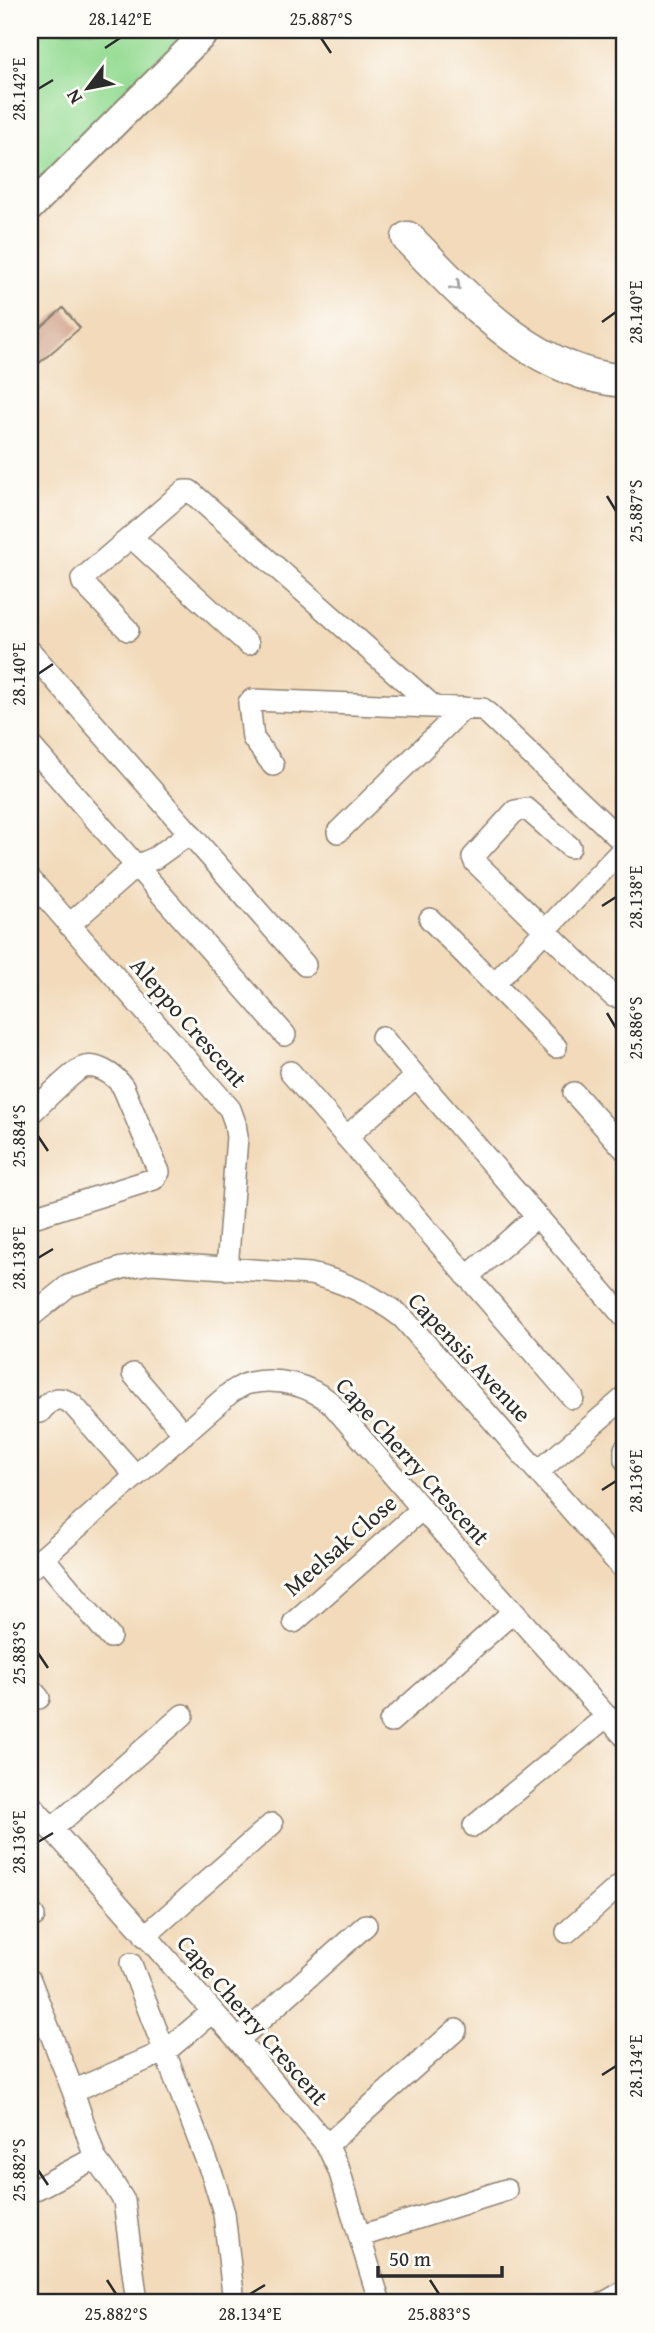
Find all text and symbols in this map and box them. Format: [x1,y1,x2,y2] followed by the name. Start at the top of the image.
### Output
[88,5,152,32] text: 28.142°E
[290,5,353,32] text: 25.887°S
[52,52,122,122] north arrow
[5,57,32,121] text: 28.142°E
[58,84,89,110] text: N
[447,278,460,291] one-way arrow
[622,280,649,344] text: 28.140°E
[622,479,649,542] text: 25.887°S
[5,642,32,706] text: 28.140°E
[622,865,649,929] text: 28.138°E
[122,949,256,1095] street label: Aleppo Crescent
[622,996,649,1059] text: 25.886°S
[5,1104,32,1167] text: 25.884°S
[5,1226,32,1290] text: 28.138°E
[400,1284,540,1430] street label: Capensis Avenue
[328,1369,499,1553] street label: Cape Cherry Crescent
[622,1449,649,1513] text: 28.136°E
[276,1486,404,1604] street label: Meelsak Close
[5,1621,32,1684] text: 25.883°S
[5,1810,32,1874] text: 28.136°E
[169,1927,337,2113] street label: Cape Cherry Crescent
[622,2034,649,2098] text: 28.134°E
[5,2138,32,2201] text: 25.882°S
[378,2235,503,2279] scale bar
[389,2243,431,2274] text: 50 m
[85,2300,148,2327] text: 25.882°S
[218,2300,282,2327] text: 28.134°E
[408,2300,471,2327] text: 25.883°S

